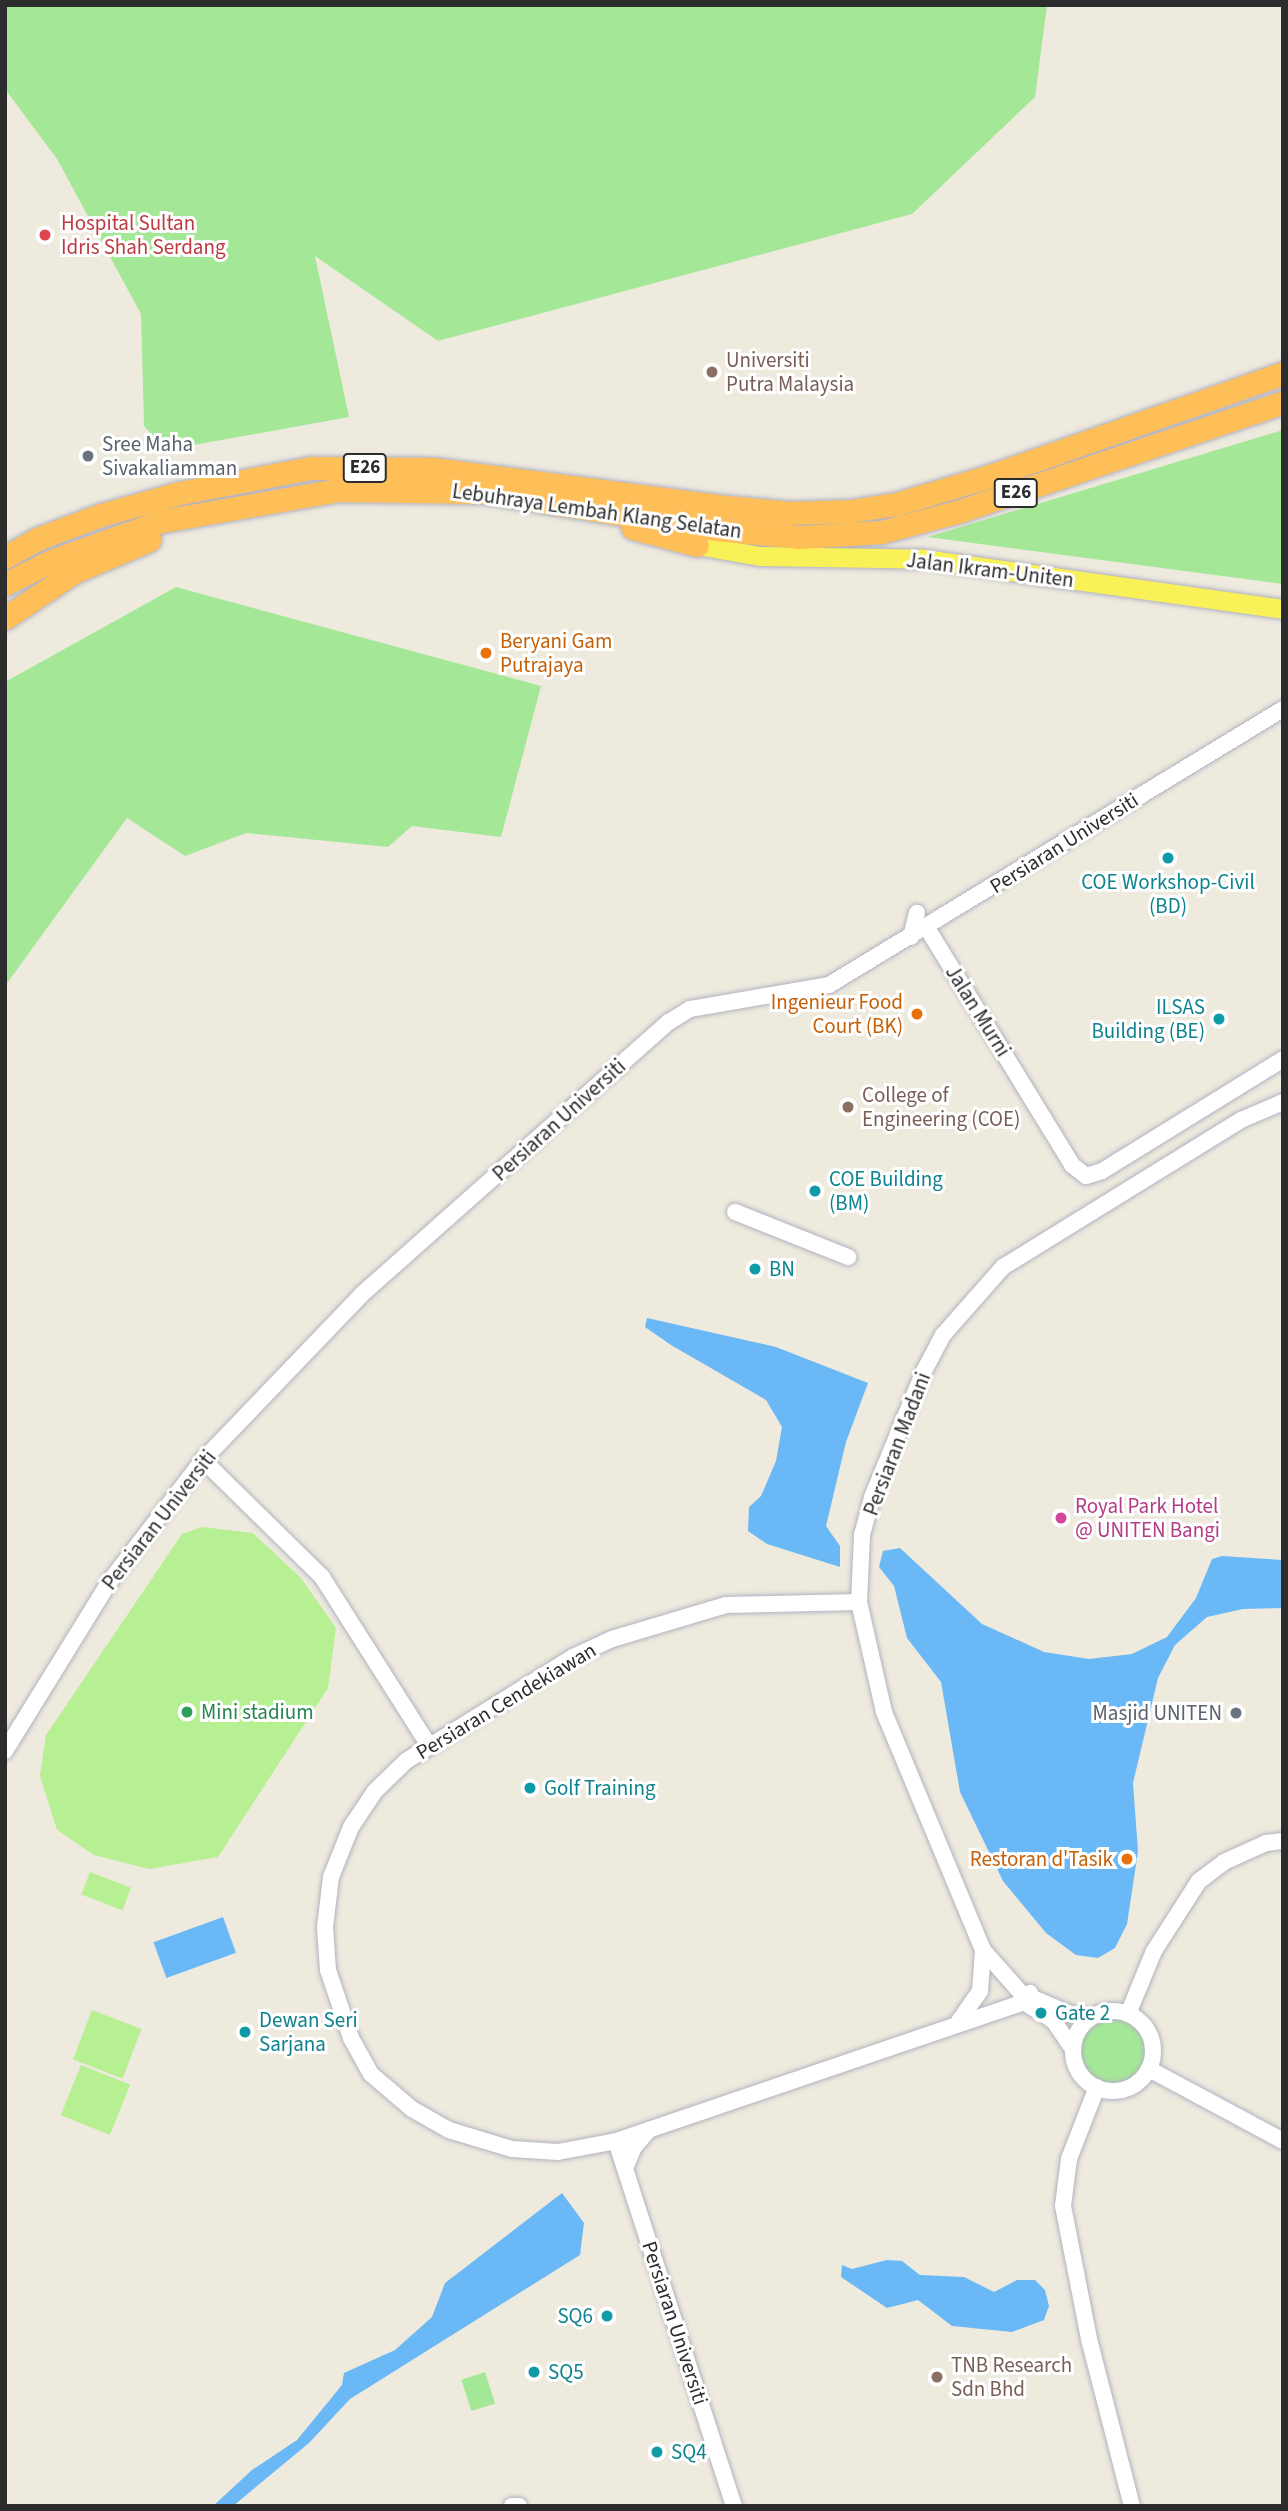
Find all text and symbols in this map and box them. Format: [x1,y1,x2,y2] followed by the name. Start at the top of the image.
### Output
[61,210,225,260] place label: Hospital Sultan Idris Shah Serdang
[35,225,55,245] marker: Hospital Sultan Idris Shah Serdang
[726,347,854,397] place label: Universiti Putra Malaysia
[704,364,720,380] marker: Universiti Putra Malaysia
[102,431,237,481] place label: Sree Maha Sivakaliamman
[80,448,96,464] marker: Sree Maha Sivakaliamman
[342,453,388,484] road number: E26
[451,478,743,544] street label: Lebuhraya Lembah Klang Selatan
[993,478,1039,508] road number: E26
[905,547,1075,593] street label: Jalan Ikram-Uniten
[500,628,612,678] place label: Beryani Gam Putrajaya
[478,645,494,661] marker: Beryani Gam Putrajaya
[985,787,1143,899] street label: Persiaran Universiti
[1160,850,1176,866] marker: COE Workshop-Civil (BD)
[1081,869,1255,919] place label: COE Workshop-Civil (BD)
[940,961,1016,1061] street label: Jalan Murni
[771,989,903,1039] place label: Ingenieur Food Court (BK)
[1091,994,1205,1044] place label: ILSAS Building (BE)
[909,1006,925,1022] marker: Ingenieur Food Court (BK)
[1211,1011,1227,1027] marker: ILSAS Building (BE)
[487,1054,631,1186] street label: Persiaran Universiti
[862,1082,1020,1132] place label: College of Engineering (COE)
[840,1099,856,1115] marker: College of Engineering (COE)
[829,1166,943,1216] place label: COE Building (BM)
[807,1183,823,1199] marker: COE Building (BM)
[769,1256,795,1282] place label: BN
[747,1261,763,1277] marker: BN
[858,1369,936,1519] street label: Persiaran Madani
[97,1445,221,1595] street label: Persiaran Universiti
[1075,1493,1220,1543] place label: Royal Park Hotel @ UNITEN Bangi
[1053,1510,1069,1526] marker: Royal Park Hotel @ UNITEN Bangi
[411,1637,601,1765] street label: Persiaran Cendekiawan
[201,1699,314,1725] place label: Mini stadium
[1093,1700,1222,1726] place label: Masjid UNITEN
[179,1704,195,1720] marker: Mini stadium
[1228,1705,1244,1721] marker: Masjid UNITEN
[544,1775,656,1801] place label: Golf Training
[522,1780,538,1796] marker: Golf Training
[970,1846,1113,1872] place label: Restoran d'Tasik
[1119,1851,1135,1867] marker: Restoran d'Tasik
[1055,2000,1110,2026] place label: Gate 2
[1033,2005,1049,2021] marker: Gate 2
[259,2007,358,2057] place label: Dewan Seri Sarjana
[237,2024,253,2040] marker: Dewan Seri Sarjana
[637,2238,713,2408] street label: Persiaran Universiti
[557,2303,593,2329] place label: SQ6
[599,2308,615,2324] marker: SQ6
[951,2352,1072,2402] place label: TNB Research Sdn Bhd
[548,2359,584,2385] place label: SQ5
[526,2364,542,2380] marker: SQ5
[929,2369,945,2385] marker: TNB Research Sdn Bhd
[671,2439,707,2465] place label: SQ4
[649,2444,665,2460] marker: SQ4

